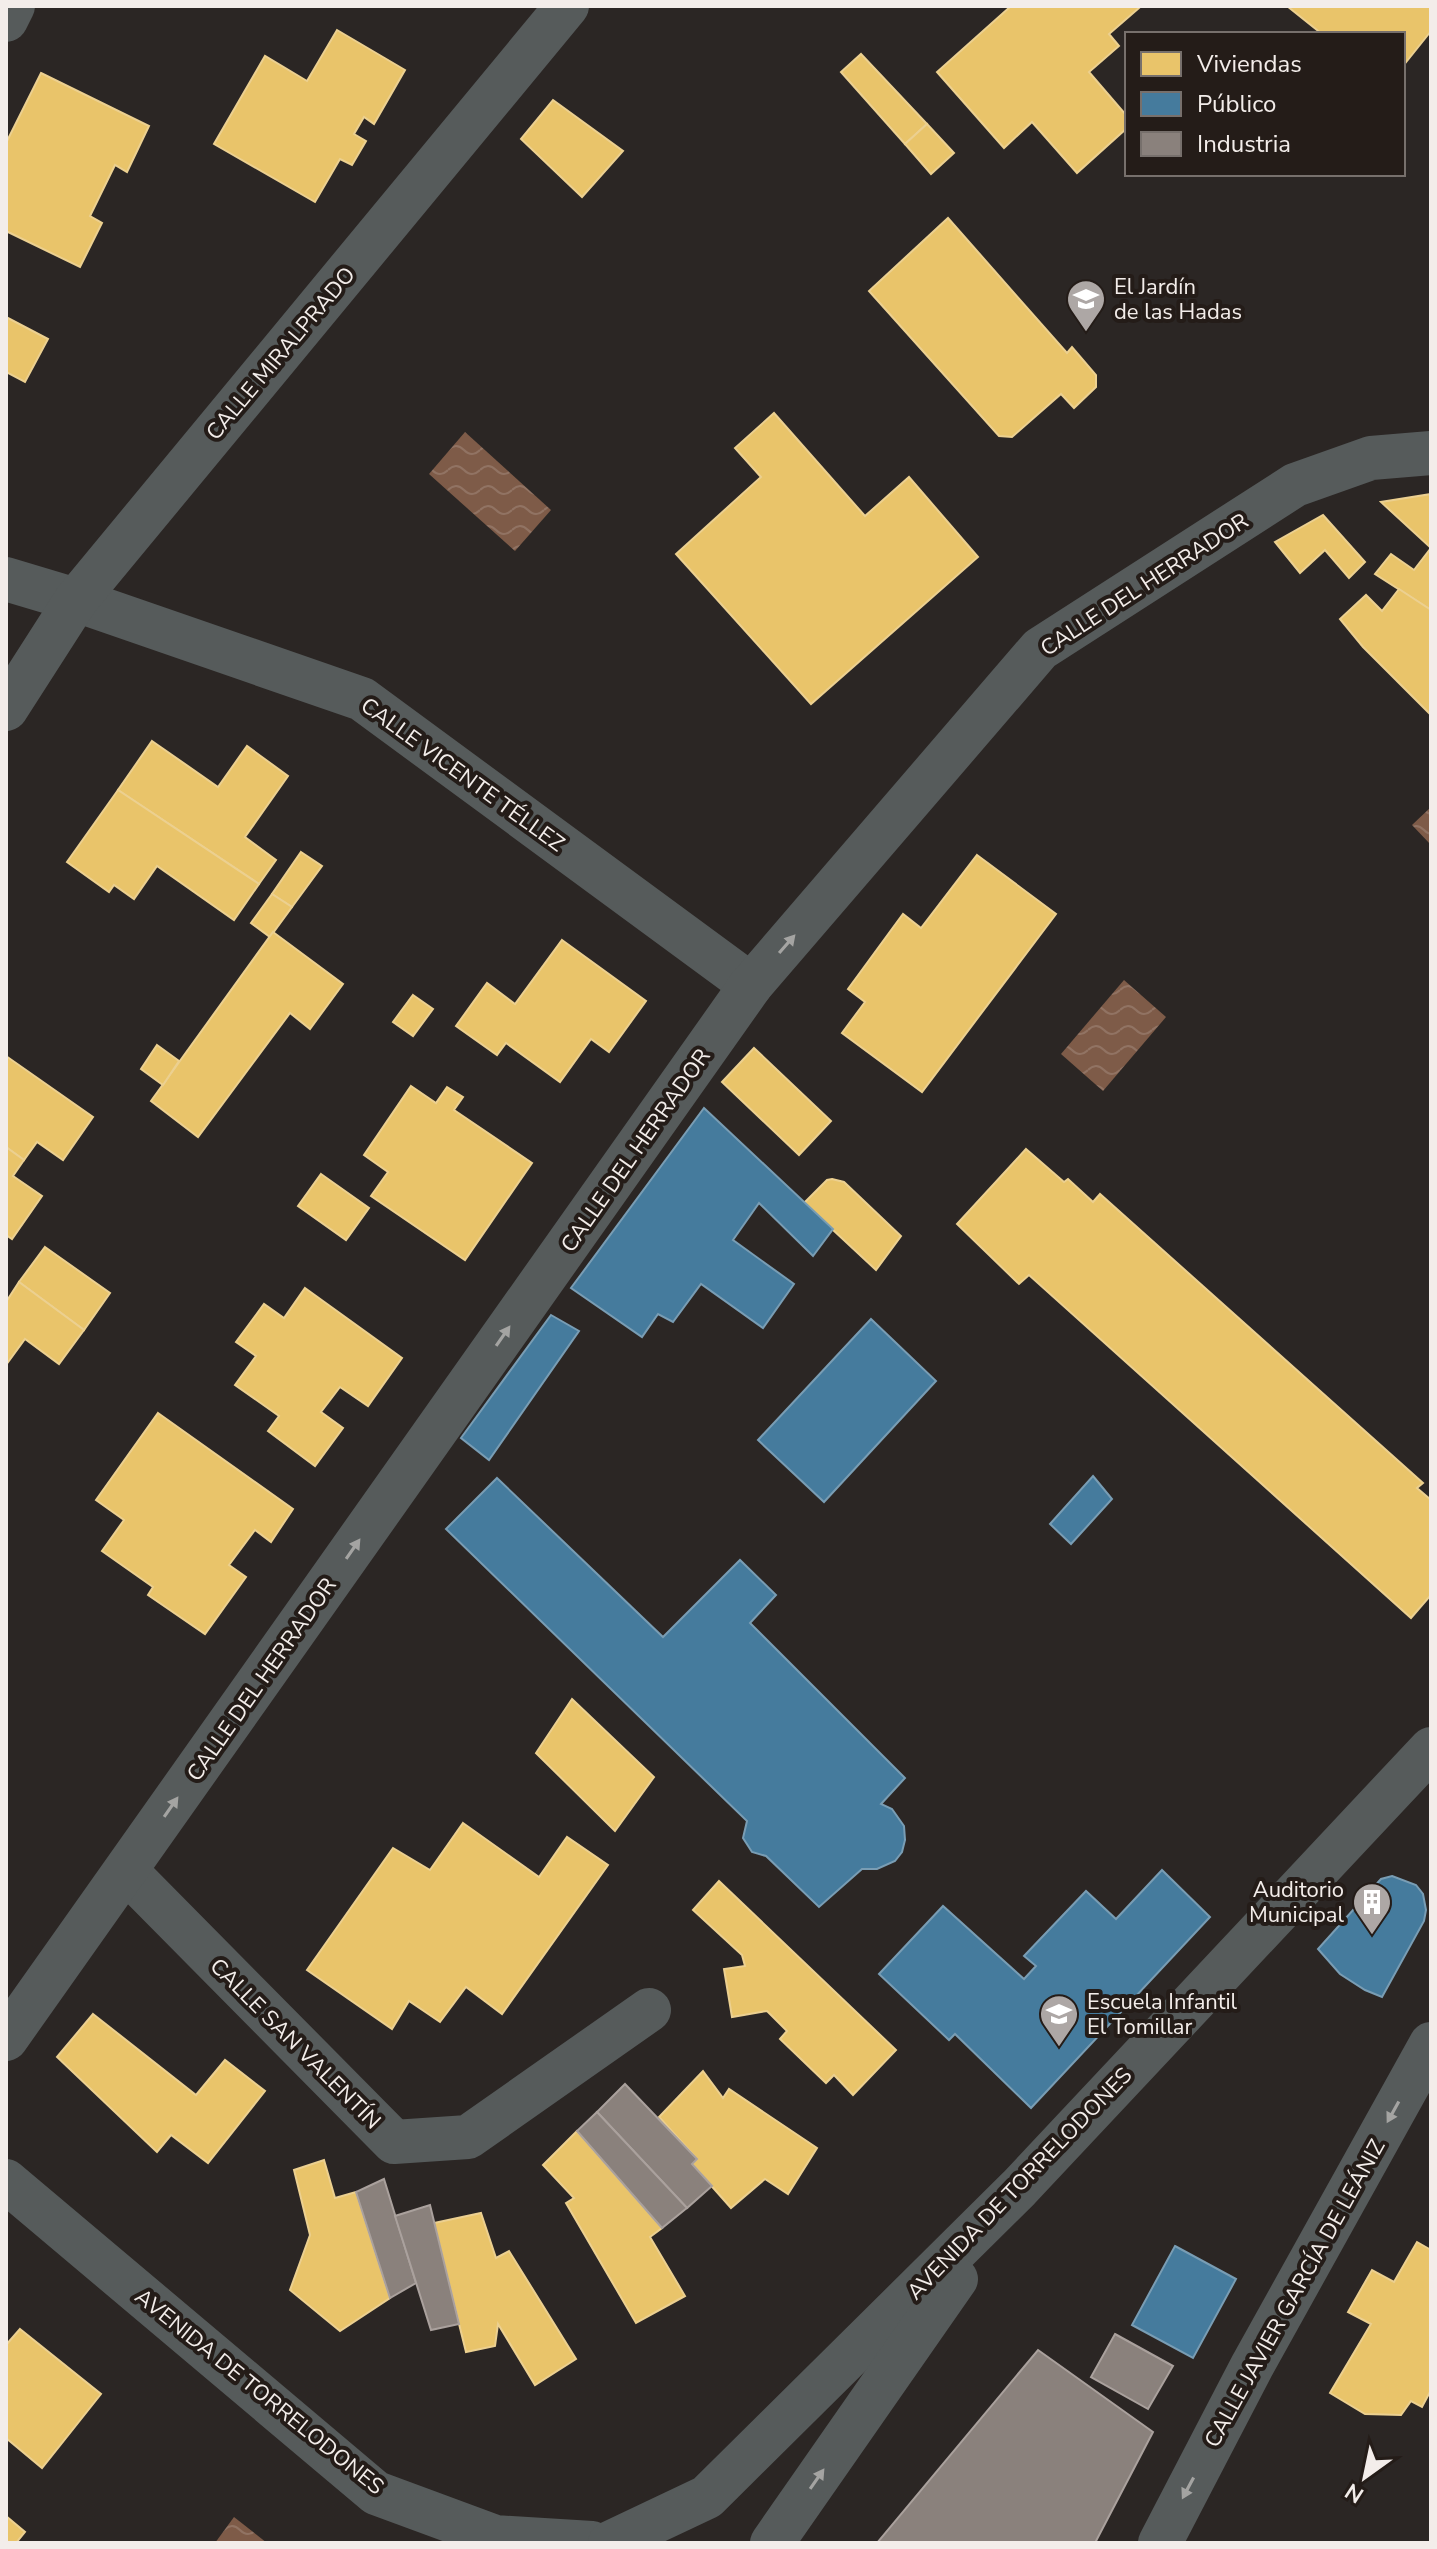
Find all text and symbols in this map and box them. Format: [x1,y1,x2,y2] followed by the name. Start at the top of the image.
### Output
[1125,32,1405,176] legend
[1196,48,1302,80] text: Viviendas
[1197,88,1276,120] text: Público
[1197,128,1291,160] text: Industria
[199,261,362,447] street label: CALLE MIRALPRADO
[1114,272,1242,327] place label: El Jardín de las Hadas
[1065,278,1107,333] school or university icon: El Jardín de las Hadas
[1035,506,1255,663] street label: CALLE DEL HERRADOR
[354,691,570,859] street label: CALLE VICENTE TÉLLEZ
[777,935,795,954] one-way arrow
[554,1043,718,1258] street label: CALLE DEL HERRADOR
[495,1326,510,1347] one-way arrow
[345,1538,360,1559] one-way arrow
[180,1572,344,1787] street label: CALLE DEL HERRADOR
[163,1796,178,1817] one-way arrow
[1249,1875,1344,1930] place label: Auditorio Municipal
[1351,1881,1393,1936] building icon: Auditorio Municipal
[203,1952,387,2136] street label: CALLE SAN VALENTÍN
[1087,1987,1238,2042] place label: Escuela Infantil El Tomillar
[1038,1993,1080,2048] school or university icon: Escuela Infantil El Tomillar
[900,2061,1139,2306] street label: AVENIDA DE TORRELODONES
[1386,2101,1400,2123] one-way arrow
[1197,2134,1392,2453] street label: CALLE JAVIER GARCÍA DE LEÁNIZ
[129,2282,390,2502] street label: AVENIDA DE TORRELODONES
[1325,2437,1405,2517] north arrow
[809,2468,824,2489] one-way arrow
[1182,2476,1195,2499] one-way arrow
[1340,2476,1370,2510] text: N

